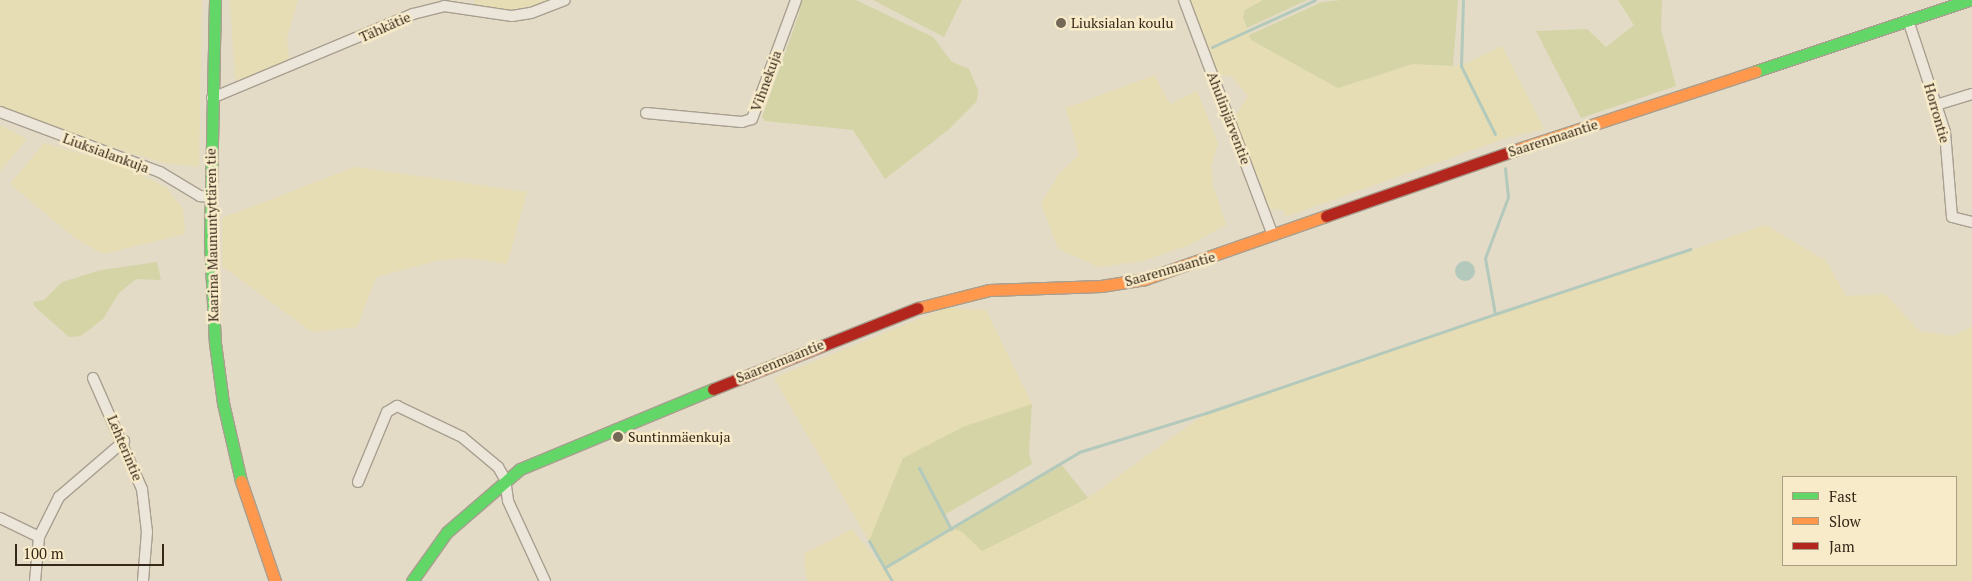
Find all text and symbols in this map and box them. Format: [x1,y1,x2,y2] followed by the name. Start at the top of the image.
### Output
[357,8,413,46] street label: Tähkätie
[1071,15,1174,31] place label: Liuksialan koulu
[1055,17,1067,29] marker: Liuksialan koulu
[747,48,785,114] street label: Vihnekuja
[1204,69,1254,167] street label: Ahulinjärventie
[1920,81,1954,145] street label: Horrontie
[1506,116,1600,160] street label: Saarenmaantie
[61,130,151,176] street label: Liuksialankuja
[202,148,222,322] street label: Kaarina Maununtyttären tie
[1123,248,1217,290] street label: Saarenmaantie
[734,336,826,386] street label: Saarenmaantie
[104,413,146,483] street label: Lehterintie
[628,429,730,445] place label: Suntinmäenkuja
[612,431,624,443] marker: Suntinmäenkuja
[1782,476,1957,566] legend
[1829,486,1857,506] text: Fast
[1829,511,1861,531] text: Slow
[18,534,166,566] scale bar
[1829,536,1855,556] text: Jam
[23,543,64,563] text: 100 m

